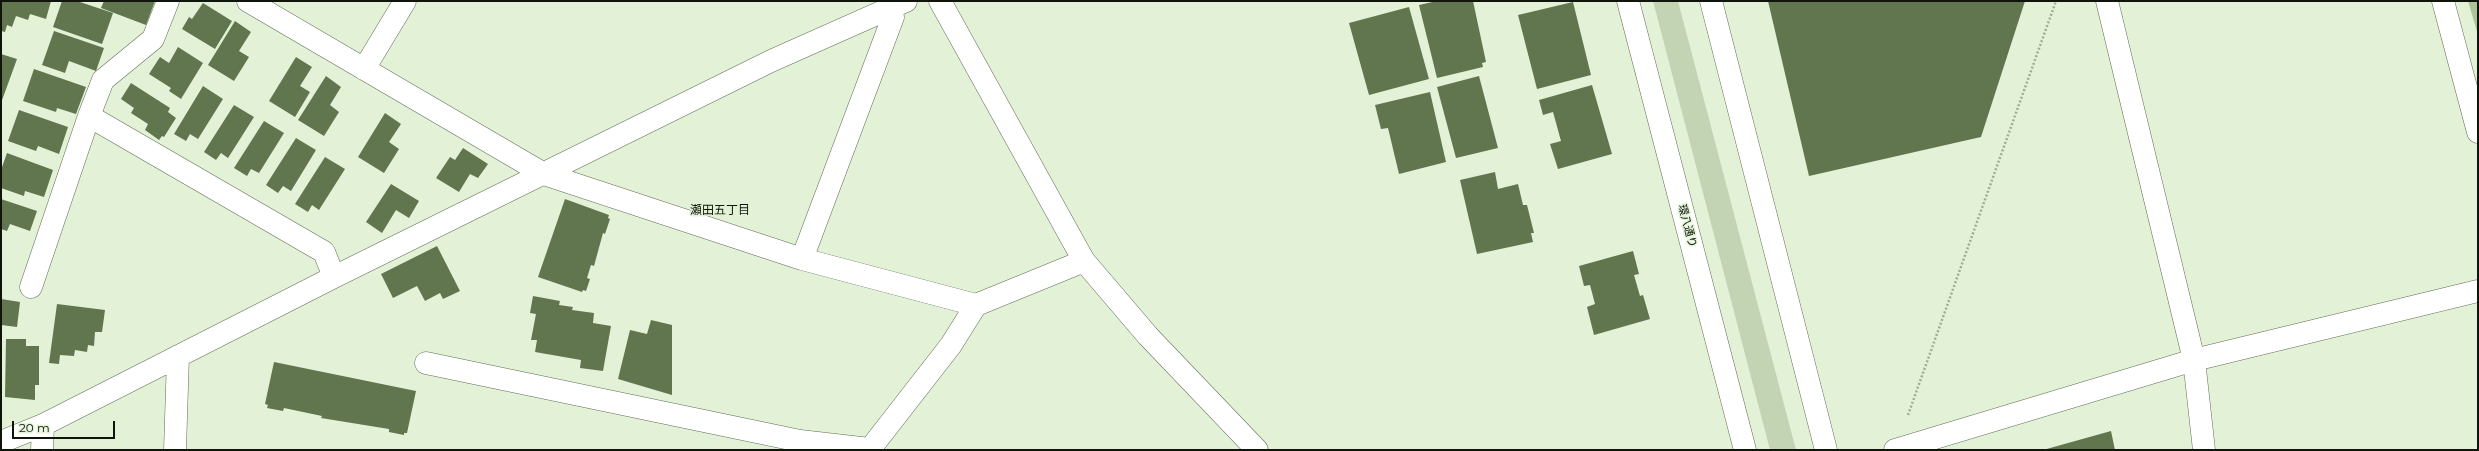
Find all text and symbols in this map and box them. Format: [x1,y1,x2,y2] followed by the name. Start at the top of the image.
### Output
[690,203,750,217] district label: 瀬田五丁目
[1675,203,1699,249] street label: 環八通り
[14,413,117,439] scale bar
[19,420,50,435] text: 20 m

